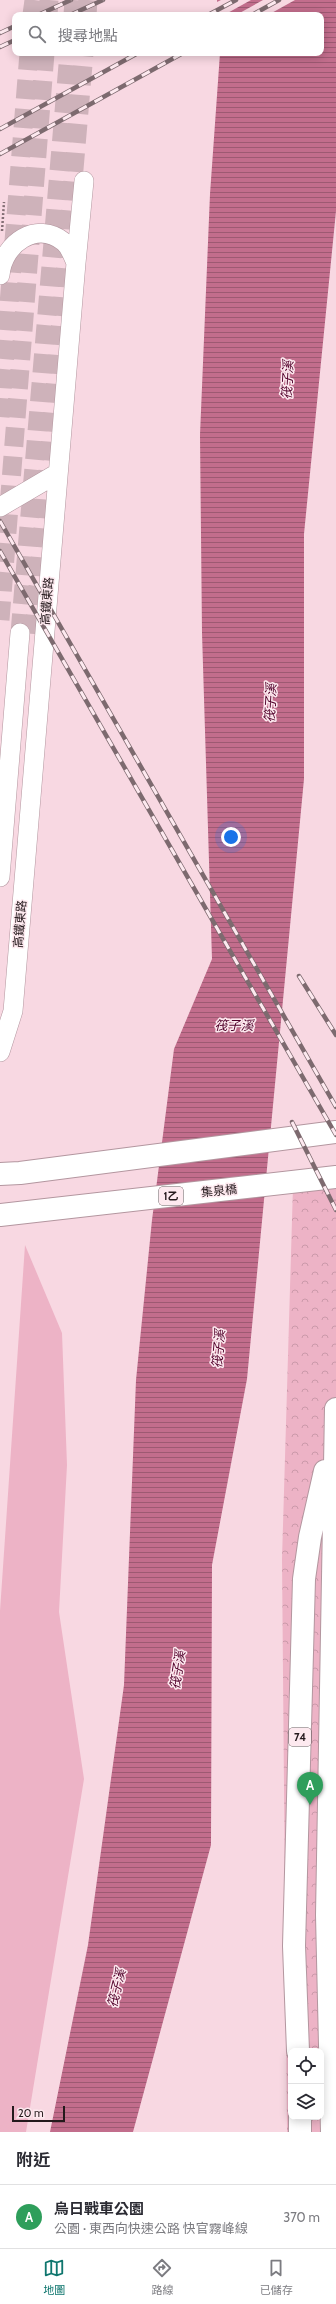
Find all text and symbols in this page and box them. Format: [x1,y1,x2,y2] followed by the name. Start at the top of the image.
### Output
[12,12,324,56] search box
[26,23,48,45] icon: search
[58,27,118,45] text: 搜尋地點
[278,358,296,400] water label: 筏子溪
[37,576,56,626] street label: 高鐵東路
[261,681,279,723] water label: 筏子溪
[221,827,241,847] your location
[10,899,29,949] street label: 高鐵東路
[214,1017,255,1033] water label: 筏子溪
[200,1181,238,1200] street label: 集泉橋
[159,1187,183,1205] road number: 1乙
[208,1327,228,1369] water label: 筏子溪
[166,1648,188,1691] water label: 筏子溪
[289,1728,311,1746] road number: 74
[297,1772,323,1805] pin: A
[104,1965,129,2009] water label: 筏子溪
[288,2048,324,2120] map controls
[288,2048,324,2084] button: locate
[288,2084,324,2120] button: layers
[12,2104,65,2123] scale bar
[18,2106,44,2120] text: 20 m
[16,2150,50,2170] text: 附近
[54,2200,144,2218] text: 烏日戰車公園
[25,2209,33,2225] text: A
[283,2209,320,2225] text: 370 m
[54,2220,248,2236] text: 公園 · 東西向快速公路 快官霧峰線
[43,2257,65,2297] tab: 地圖
[151,2257,173,2297] tab: 路線
[260,2257,293,2297] tab: 已儲存

